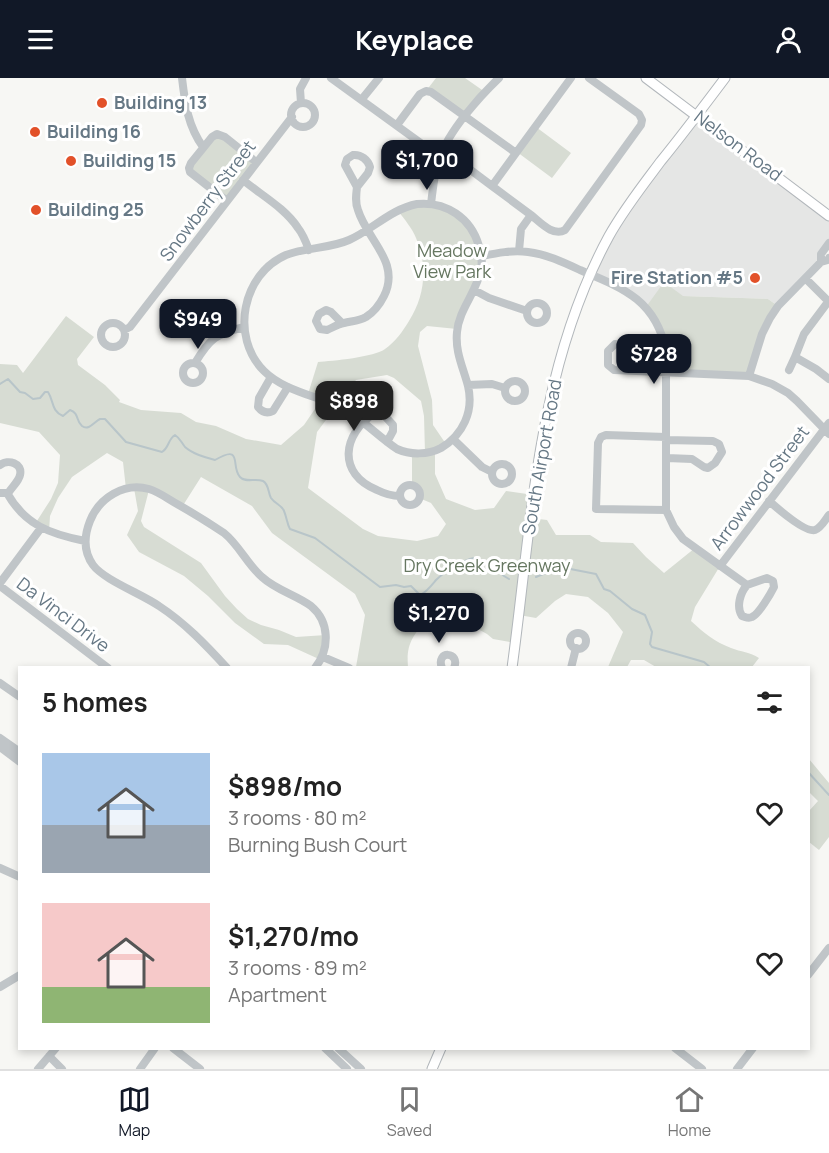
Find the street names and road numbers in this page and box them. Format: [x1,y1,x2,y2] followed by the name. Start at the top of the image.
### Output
[690,104,787,186] street label: Nelson Road
[154,135,261,266] street label: Snowberry Street
[516,377,566,536] street label: South Airport Road
[704,420,814,555] street label: Arrowwood Street
[12,571,115,657] street label: Da Vinci Drive

